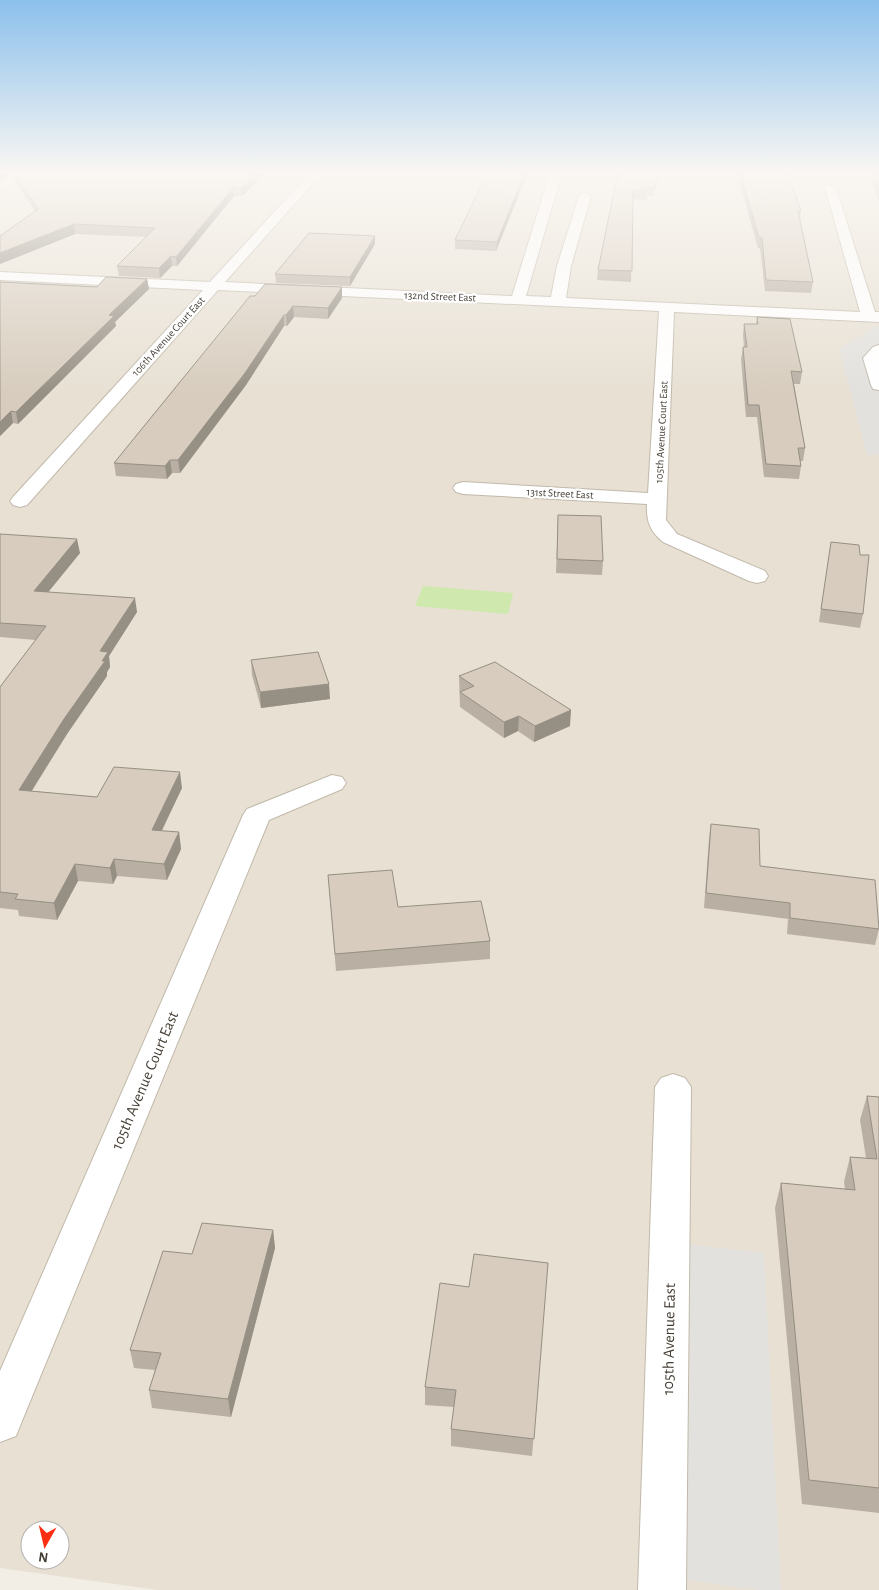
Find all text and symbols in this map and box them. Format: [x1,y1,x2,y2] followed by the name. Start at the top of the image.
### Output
[404,290,477,303] street label: 132nd Street East
[130,294,207,378] street label: 106th Avenue Court East
[653,380,670,483] street label: 105th Avenue Court East
[526,486,594,501] street label: 131st Street East
[109,1009,181,1152] street label: 105th Avenue Court East
[660,1283,678,1395] street label: 105th Avenue East
[20,1520,70,1570] north arrow
[38,1549,49,1564] text: N

